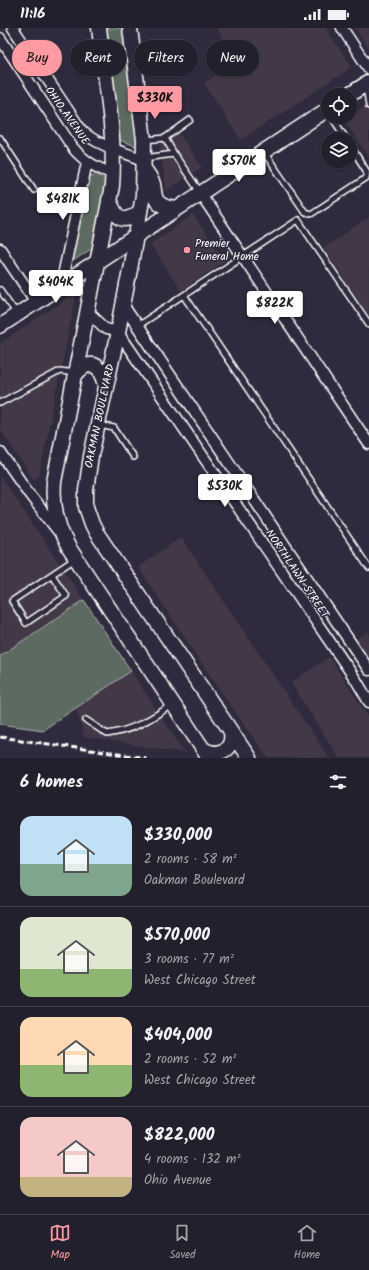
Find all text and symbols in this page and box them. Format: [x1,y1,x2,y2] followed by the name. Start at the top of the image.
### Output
[20,2,45,26] text: 11:16
[12,40,62,76] chip: Buy
[70,40,126,76] chip: Rent
[134,40,198,76] chip: Filters
[206,40,259,76] chip: New
[40,83,94,150] street label: OHIO AVENUE
[127,86,183,120] pin: $330K
[137,88,173,109] text: $330K
[321,88,357,168] map controls
[321,88,357,124] button: locate
[321,132,357,168] button: layers
[211,149,267,183] pin: $570K
[222,151,256,172] text: $570K
[35,187,91,221] pin: $481K
[46,189,80,210] text: $481K
[195,235,259,266] place label: Premier Funeral Home
[182,245,192,255] marker: Premier Funeral Home
[28,270,84,304] pin: $404K
[38,272,74,293] text: $404K
[247,291,303,325] pin: $822K
[256,293,294,314] text: $822K
[80,362,120,470] street label: OAKMAN BOULEVARD
[197,474,253,508] pin: $530K
[207,476,243,497] text: $530K
[260,526,334,623] street label: NORTHLAWN STREET
[20,769,83,796] text: 6 homes
[327,771,349,793] icon: filters
[144,822,212,849] text: $330,000
[52,832,100,880] icon: home
[144,849,237,870] text: 2 rooms · 58 m²
[144,870,245,891] text: Oakman Boulevard
[144,922,210,949] text: $570,000
[52,933,100,981] icon: home
[144,949,234,970] text: 3 rooms · 77 m²
[144,970,256,991] text: West Chicago Street
[144,1022,212,1049] text: $404,000
[52,1033,100,1081] icon: home
[144,1049,236,1070] text: 2 rooms · 52 m²
[144,1070,256,1091] text: West Chicago Street
[144,1122,215,1149] text: $822,000
[52,1133,100,1181] icon: home
[144,1149,240,1170] text: 4 rooms · 132 m²
[144,1170,211,1191] text: Ohio Avenue
[49,1222,71,1264] tab: Map
[169,1222,196,1264] tab: Saved
[294,1222,320,1264] tab: Home

